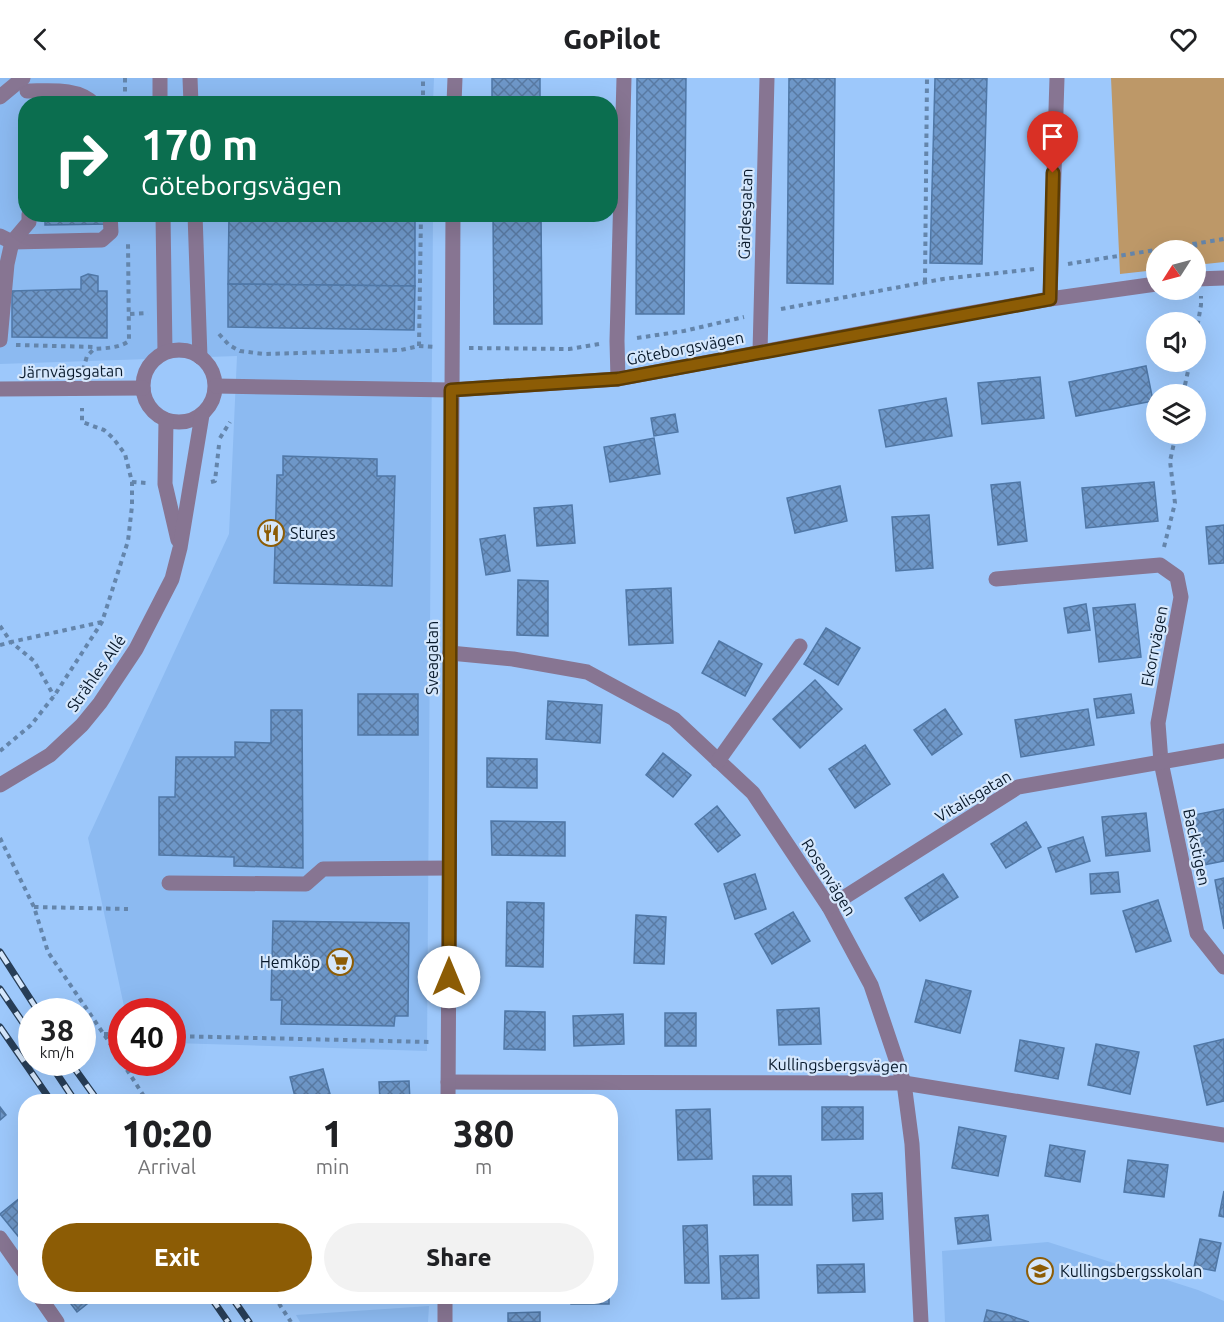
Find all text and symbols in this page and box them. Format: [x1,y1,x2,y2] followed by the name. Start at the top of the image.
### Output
[24,23,57,56] icon: back
[1167,23,1200,56] icon: heart
[563,24,661,54] text: GoPilot
[1027,111,1078,173] pin
[42,120,120,198] icon: right
[1036,120,1069,153] icon: arrive
[141,121,258,168] text: 170 m
[734,168,756,260] street label: Gärdesgatan
[141,170,342,200] text: Göteborgsvägen
[1146,240,1206,300] north arrow
[1146,240,1206,444] map controls
[1146,312,1206,372] button: sound
[625,328,745,368] street label: Göteborgsvägen
[19,361,123,381] street label: Järnvägsgatan
[1146,384,1206,444] button: layers
[256,518,286,548] restaurant icon: Stures
[290,524,336,542] place label: Stures
[1137,604,1171,688] street label: Ekorrvägen
[423,621,441,695] street label: Sveagatan
[63,631,129,715] street label: Stråhles Allé
[932,766,1014,826] street label: Vitalisgatan
[1180,807,1214,887] street label: Backstigen
[798,835,860,919] street label: Rosenvägen
[417,945,481,1009] position arrow
[325,947,355,977] supermarket icon: Hemköp
[260,953,320,971] place label: Hemköp
[108,998,186,1076] speed limit sign: 40
[40,1013,74,1047] text: 38
[40,1044,74,1061] text: km/h
[768,1055,908,1075] street label: Kullingsbergsvägen
[122,1113,212,1154] text: 10:20
[322,1113,343,1154] text: 1
[453,1113,514,1154] text: 380
[138,1155,196,1178] text: Arrival
[316,1155,349,1178] text: min
[475,1155,492,1178] text: m
[42,1223,312,1292] button: Exit
[324,1223,594,1292] button: Share
[1025,1256,1055,1286] school or university icon: Kullingsbergsskolan
[1060,1262,1202,1280] place label: Kullingsbergsskolan

